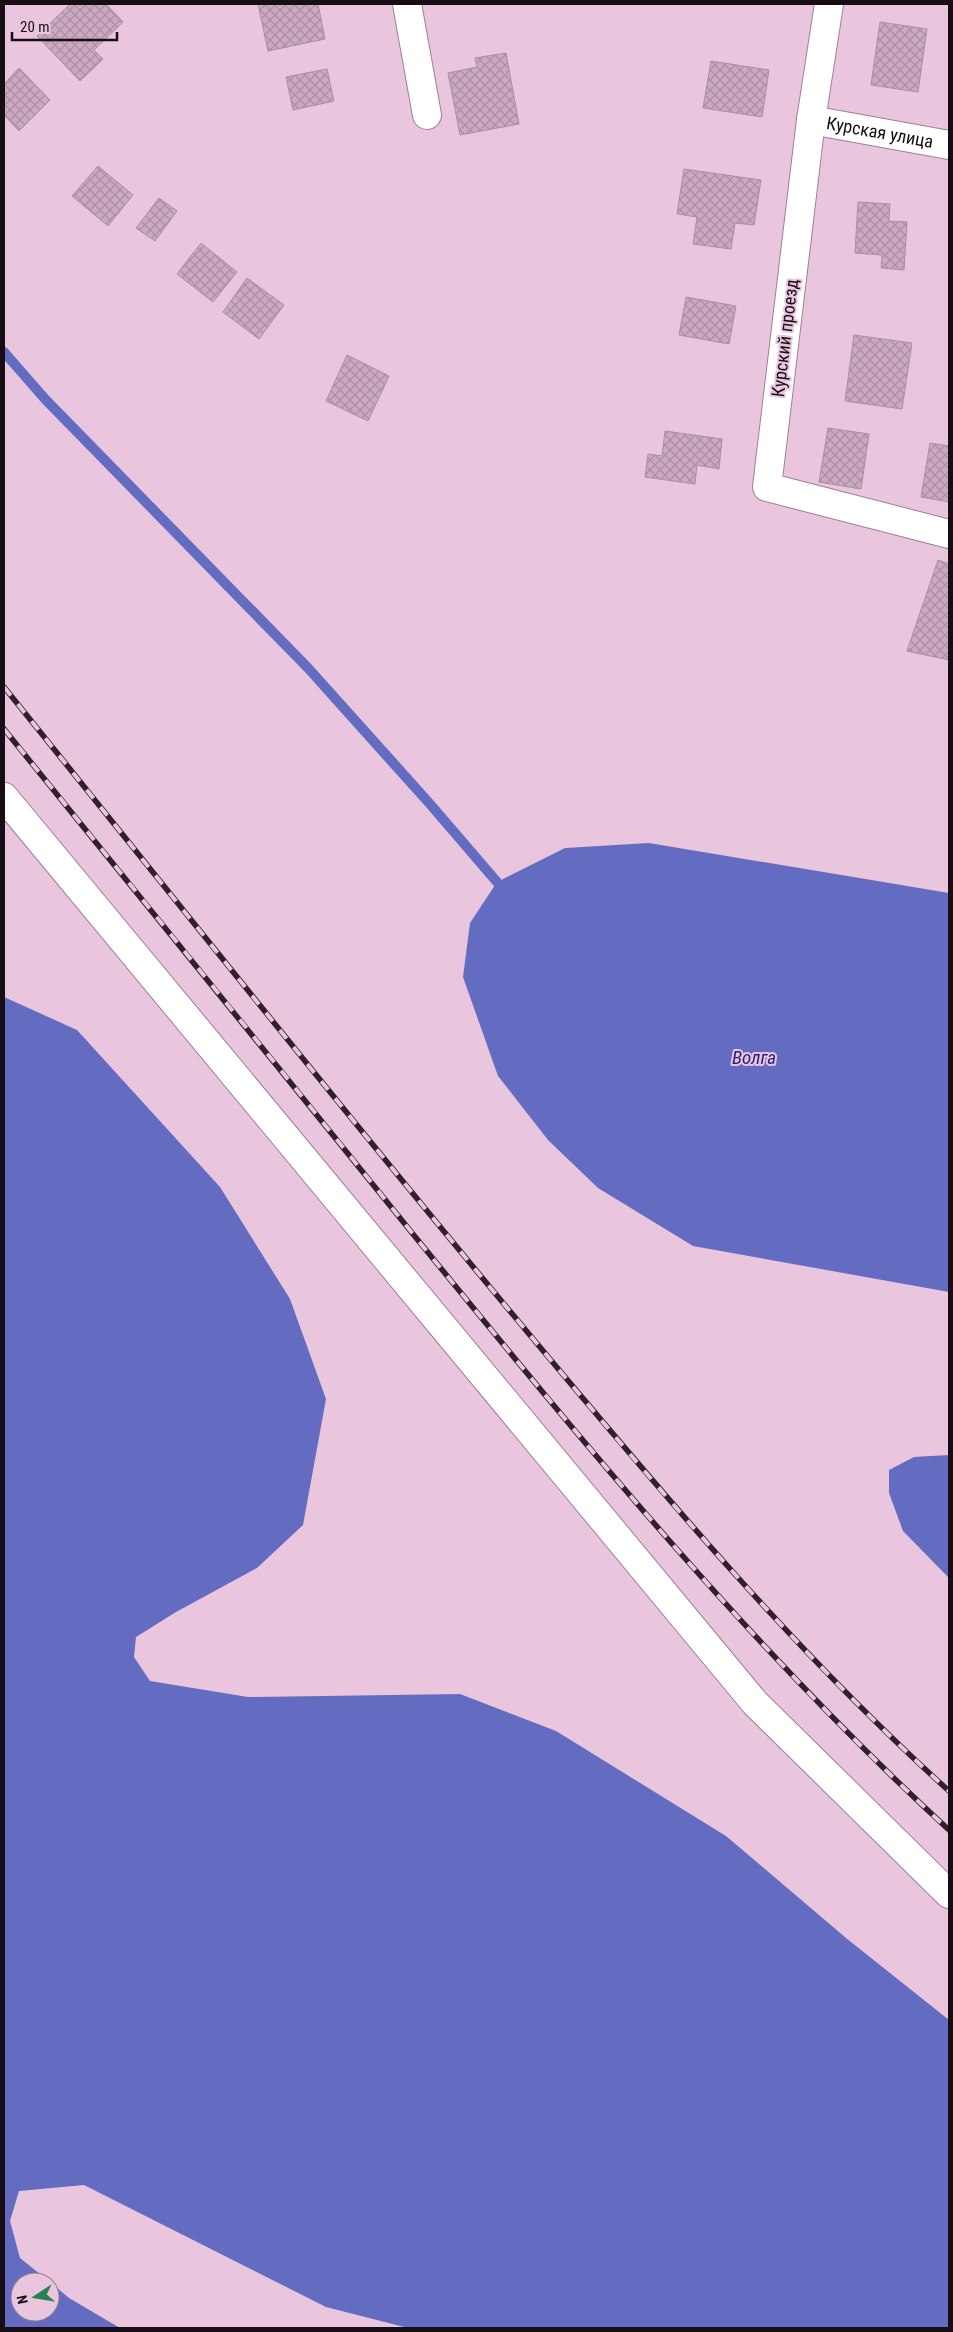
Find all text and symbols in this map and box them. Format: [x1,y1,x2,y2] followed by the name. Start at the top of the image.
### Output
[12,10,118,42] scale bar
[20,18,50,36] text: 20 m
[825,112,935,152] street label: Курская улица
[767,277,802,398] street label: Курский проезд
[732,1046,776,1069] water label: Волга
[10,2272,60,2322] north arrow
[14,2294,31,2306] text: N

